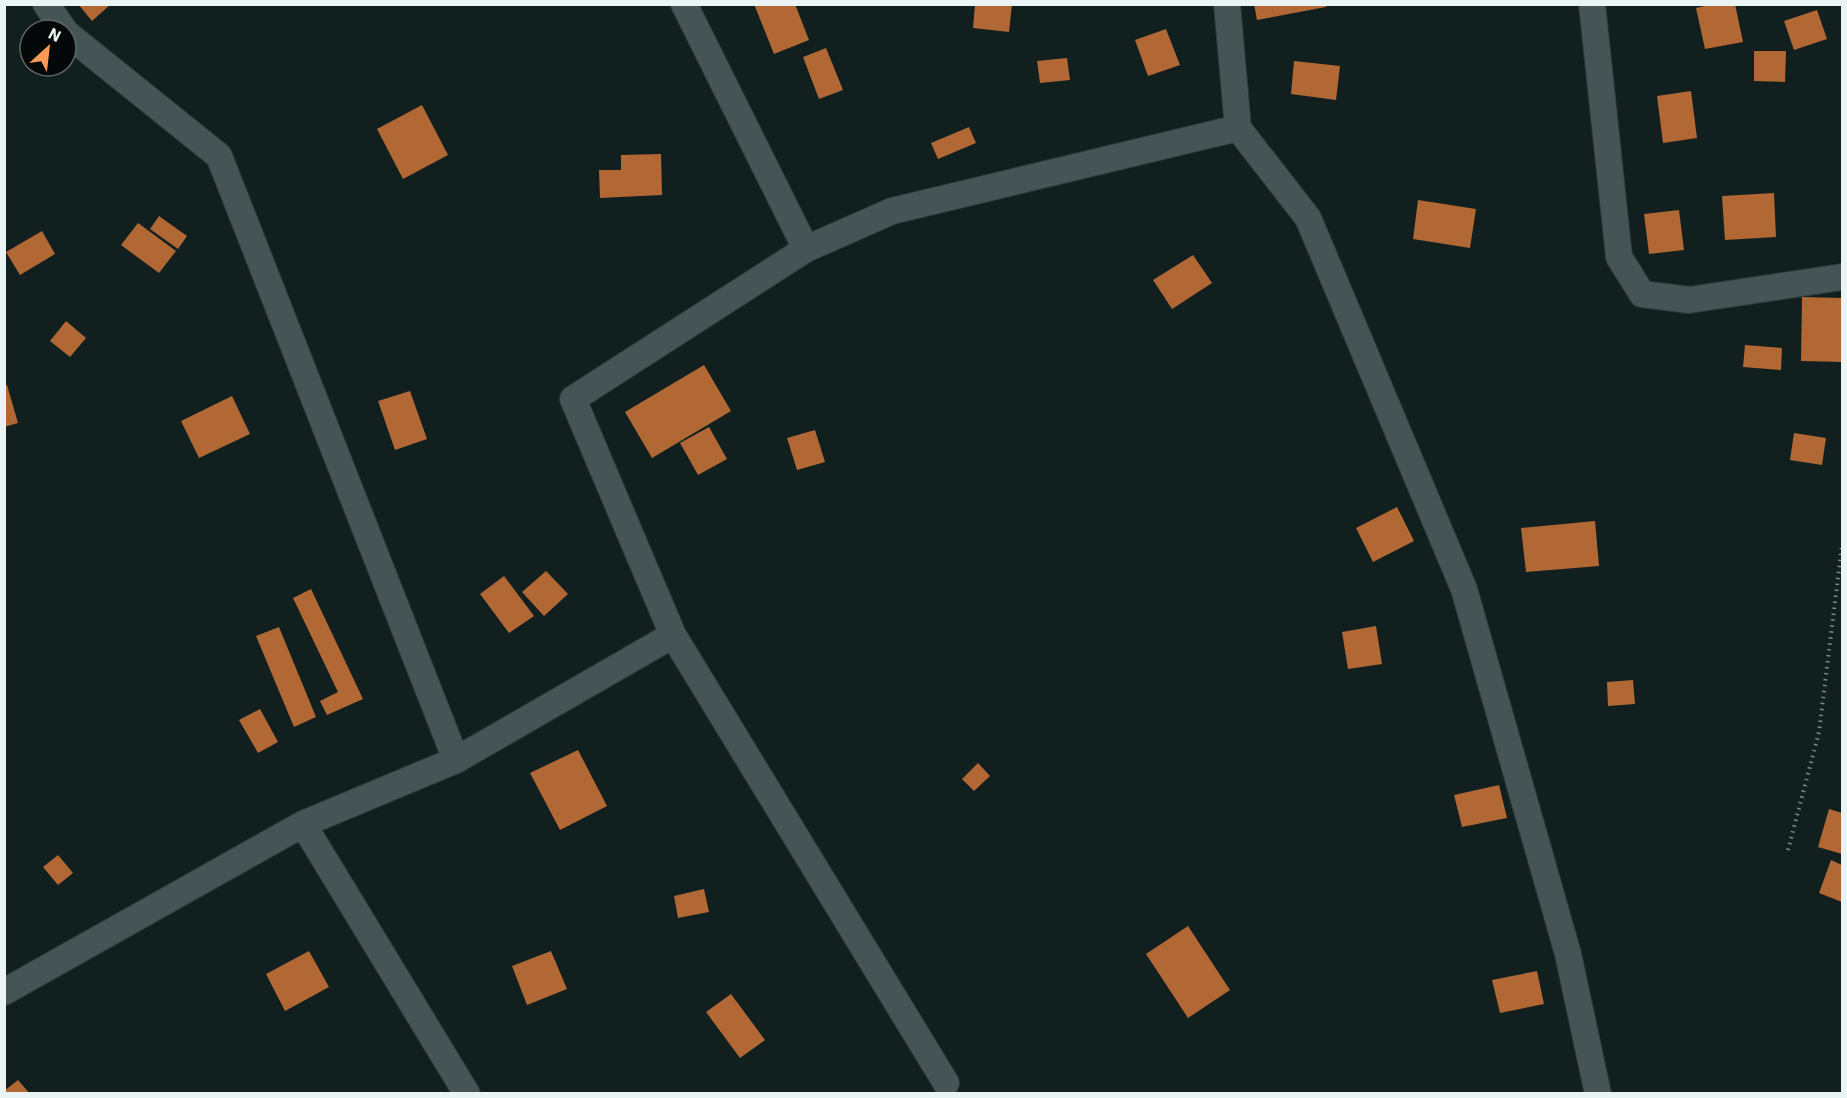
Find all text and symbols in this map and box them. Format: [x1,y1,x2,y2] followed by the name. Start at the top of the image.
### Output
[18,18,78,78] north arrow
[45,23,65,46] text: N

